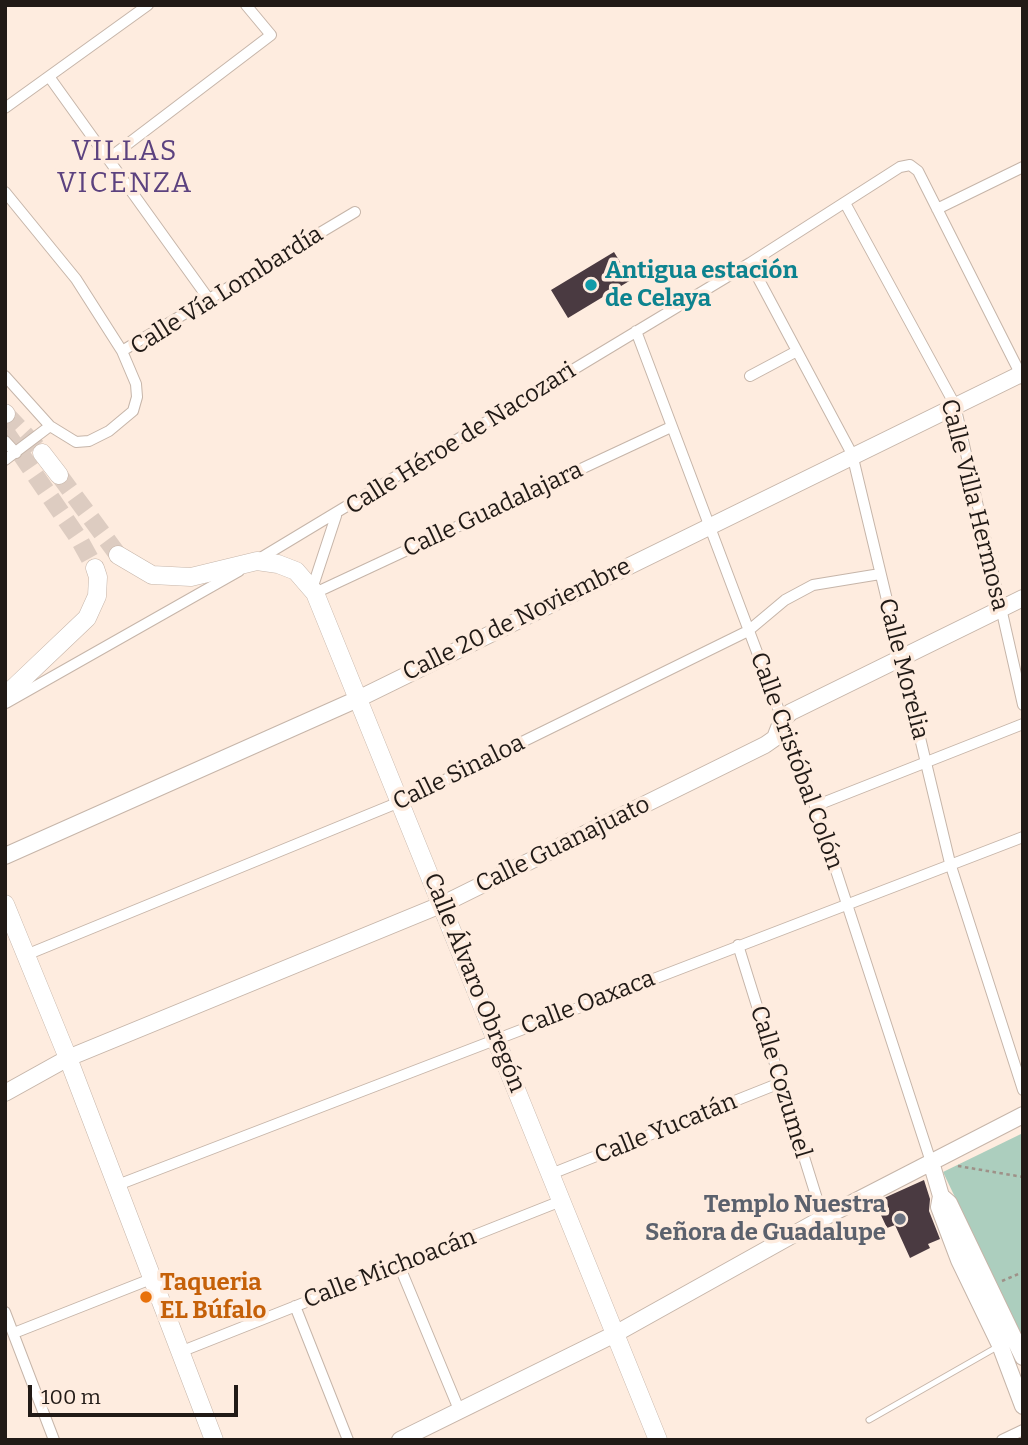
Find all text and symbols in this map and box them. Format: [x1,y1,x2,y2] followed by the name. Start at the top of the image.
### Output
[58,135,192,201] district label: VILLAS VICENZA
[126,220,328,362] street label: Calle Vía Lombardía
[605,257,798,313] place label: Antigua estación de Celaya
[583,277,599,293] marker: Antigua estación de Celaya
[341,357,581,521] street label: Calle Héroe de Nacozari
[934,396,1014,614] street label: Calle Villa Hermosa
[399,456,587,564] street label: Calle Guadalajara
[398,552,636,688] street label: Calle 20 de Noviembre
[872,595,934,743] street label: Calle Morelia
[743,648,849,874] street label: Calle Cristóbal Colón
[389,729,529,817] street label: Calle Sinaloa
[471,790,655,900] street label: Calle Guanajuato
[417,869,531,1097] street label: Calle Álvaro Obregón
[517,964,659,1042] street label: Calle Oaxaca
[743,1002,817,1162] street label: Calle Cozumel
[591,1087,741,1171] street label: Calle Yucatán
[645,1191,886,1247] place label: Templo Nuestra Señora de Guadalupe
[892,1211,908,1227] marker: Templo Nuestra Señora de Guadalupe
[300,1223,480,1315] street label: Calle Michoacán
[160,1269,266,1325] place label: Taqueria EL Búfalo
[138,1289,154,1305] marker: Taqueria EL Búfalo
[32,1372,242,1416] scale bar
[41,1384,101,1410] text: 100 m

